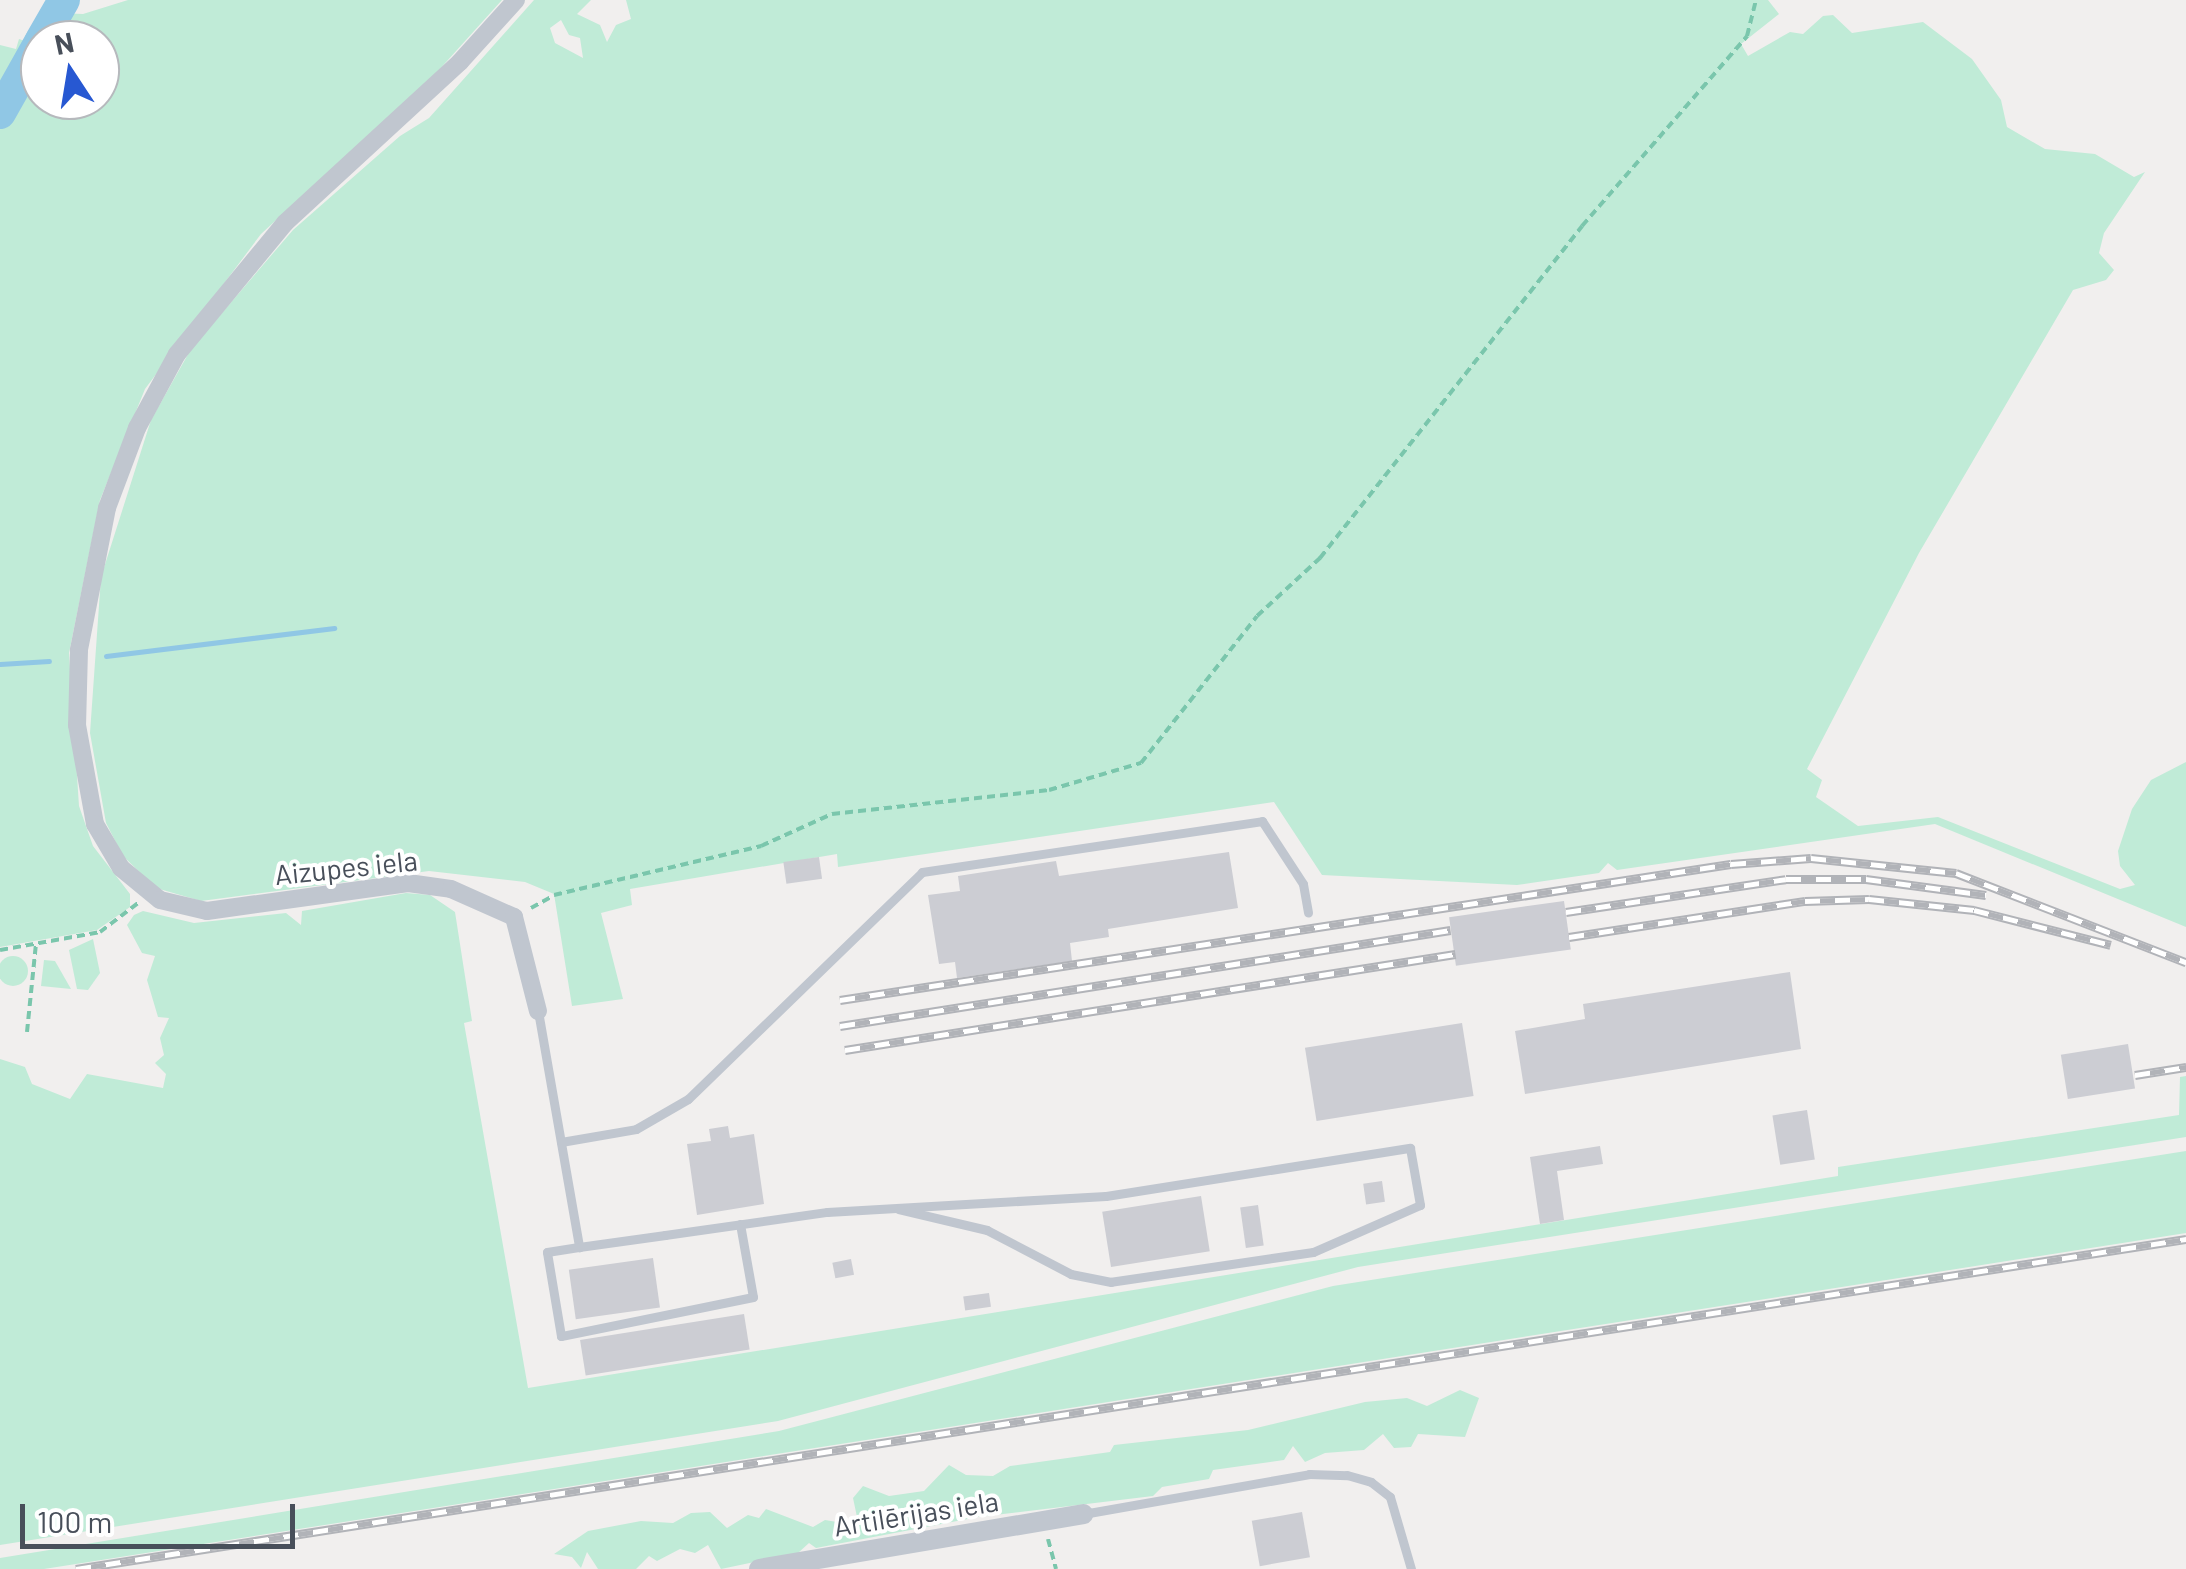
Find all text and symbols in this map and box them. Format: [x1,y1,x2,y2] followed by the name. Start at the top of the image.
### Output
[20,20,120,120] north arrow
[52,24,77,61] text: N
[273,843,419,891] street label: Aizupes iela
[831,1483,1001,1543] street label: Artilērijas iela
[25,1484,300,1546] scale bar
[37,1503,112,1539] text: 100 m

